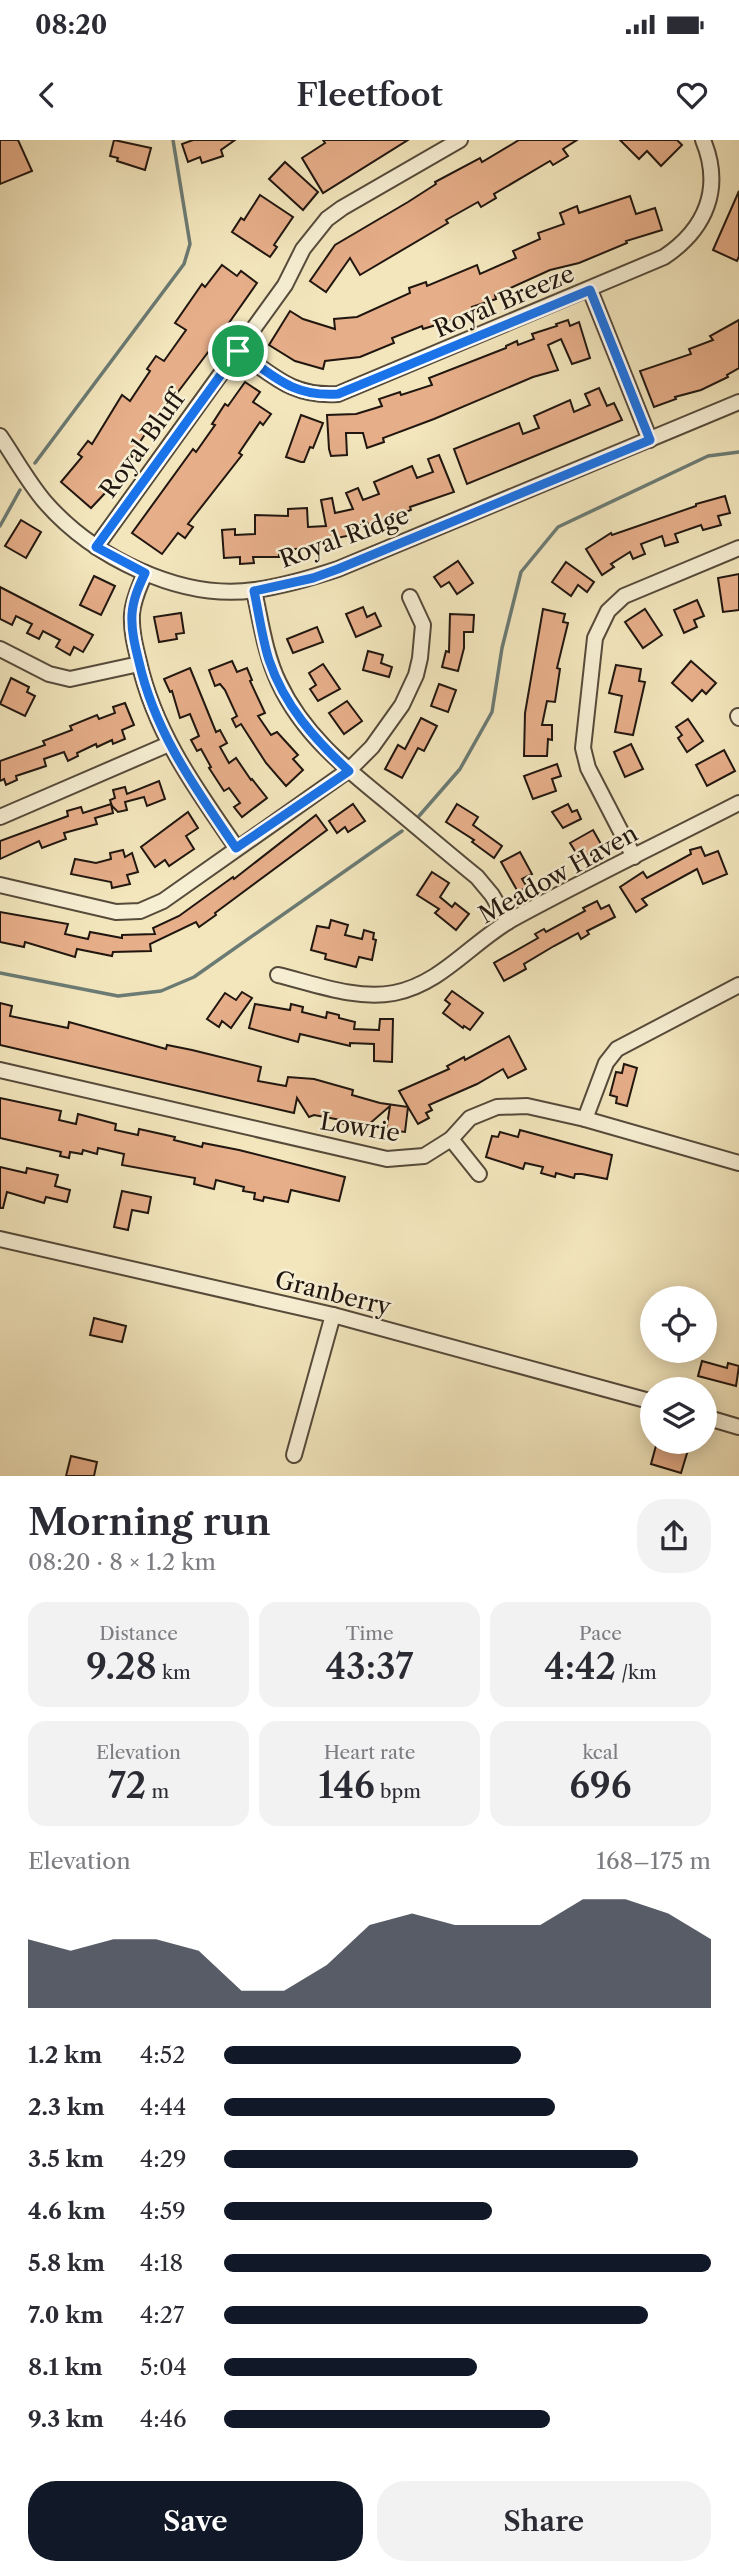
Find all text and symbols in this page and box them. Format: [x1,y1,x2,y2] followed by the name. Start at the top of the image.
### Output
[35,9,107,41] text: 08:20
[296,75,443,114] text: Fleetfoot
[28,76,66,114] icon: back
[673,76,711,114] icon: heart
[430,258,578,344] street label: Royal Breeze
[208,321,268,381] pin
[219,332,257,370] icon: arrive
[93,383,192,503] street label: Royal Bluff
[275,500,413,574] street label: Royal Ridge
[474,818,642,930] street label: Meadow Haven
[318,1106,402,1148] street label: Lowrie
[272,1265,395,1322] street label: Granberry
[640,1286,717,1454] map controls
[640,1286,717,1363] button: locate
[640,1377,717,1454] button: layers
[28,1498,271,1545] text: Morning run
[637,1499,711,1573] button: share
[28,1548,216,1576] text: 08:20 · 8 × 1.2 km
[99,1622,178,1645] text: Distance
[345,1622,394,1645] text: Time
[579,1622,622,1645] text: Pace
[86,1645,157,1688] text: 9.28
[326,1645,413,1688] text: 43:37
[544,1645,616,1688] text: 4:42
[157,1661,191,1684] text: km
[616,1661,657,1684] text: /km
[96,1741,181,1764] text: Elevation
[324,1741,415,1764] text: Heart rate
[583,1741,618,1764] text: kcal
[108,1764,146,1807] text: 72
[318,1764,375,1807] text: 146
[569,1764,632,1807] text: 696
[146,1780,169,1803] text: m
[375,1780,421,1803] text: bpm
[28,1847,131,1875] text: Elevation
[596,1847,711,1875] text: 168–175 m
[28,2041,102,2069] text: 1.2 km
[140,2041,185,2069] text: 4:52
[28,2093,105,2121] text: 2.3 km
[140,2093,186,2121] text: 4:44
[28,2145,104,2173] text: 3.5 km
[140,2145,186,2173] text: 4:29
[28,2197,106,2225] text: 4.6 km
[140,2197,186,2225] text: 4:59
[28,2249,105,2277] text: 5.8 km
[140,2249,183,2277] text: 4:18
[28,2301,103,2329] text: 7.0 km
[140,2301,184,2329] text: 4:27
[28,2353,103,2381] text: 8.1 km
[140,2353,187,2381] text: 5:04
[28,2405,104,2433] text: 9.3 km
[140,2405,187,2433] text: 4:46
[28,2481,363,2561] button: Save
[377,2481,711,2561] button: Share

